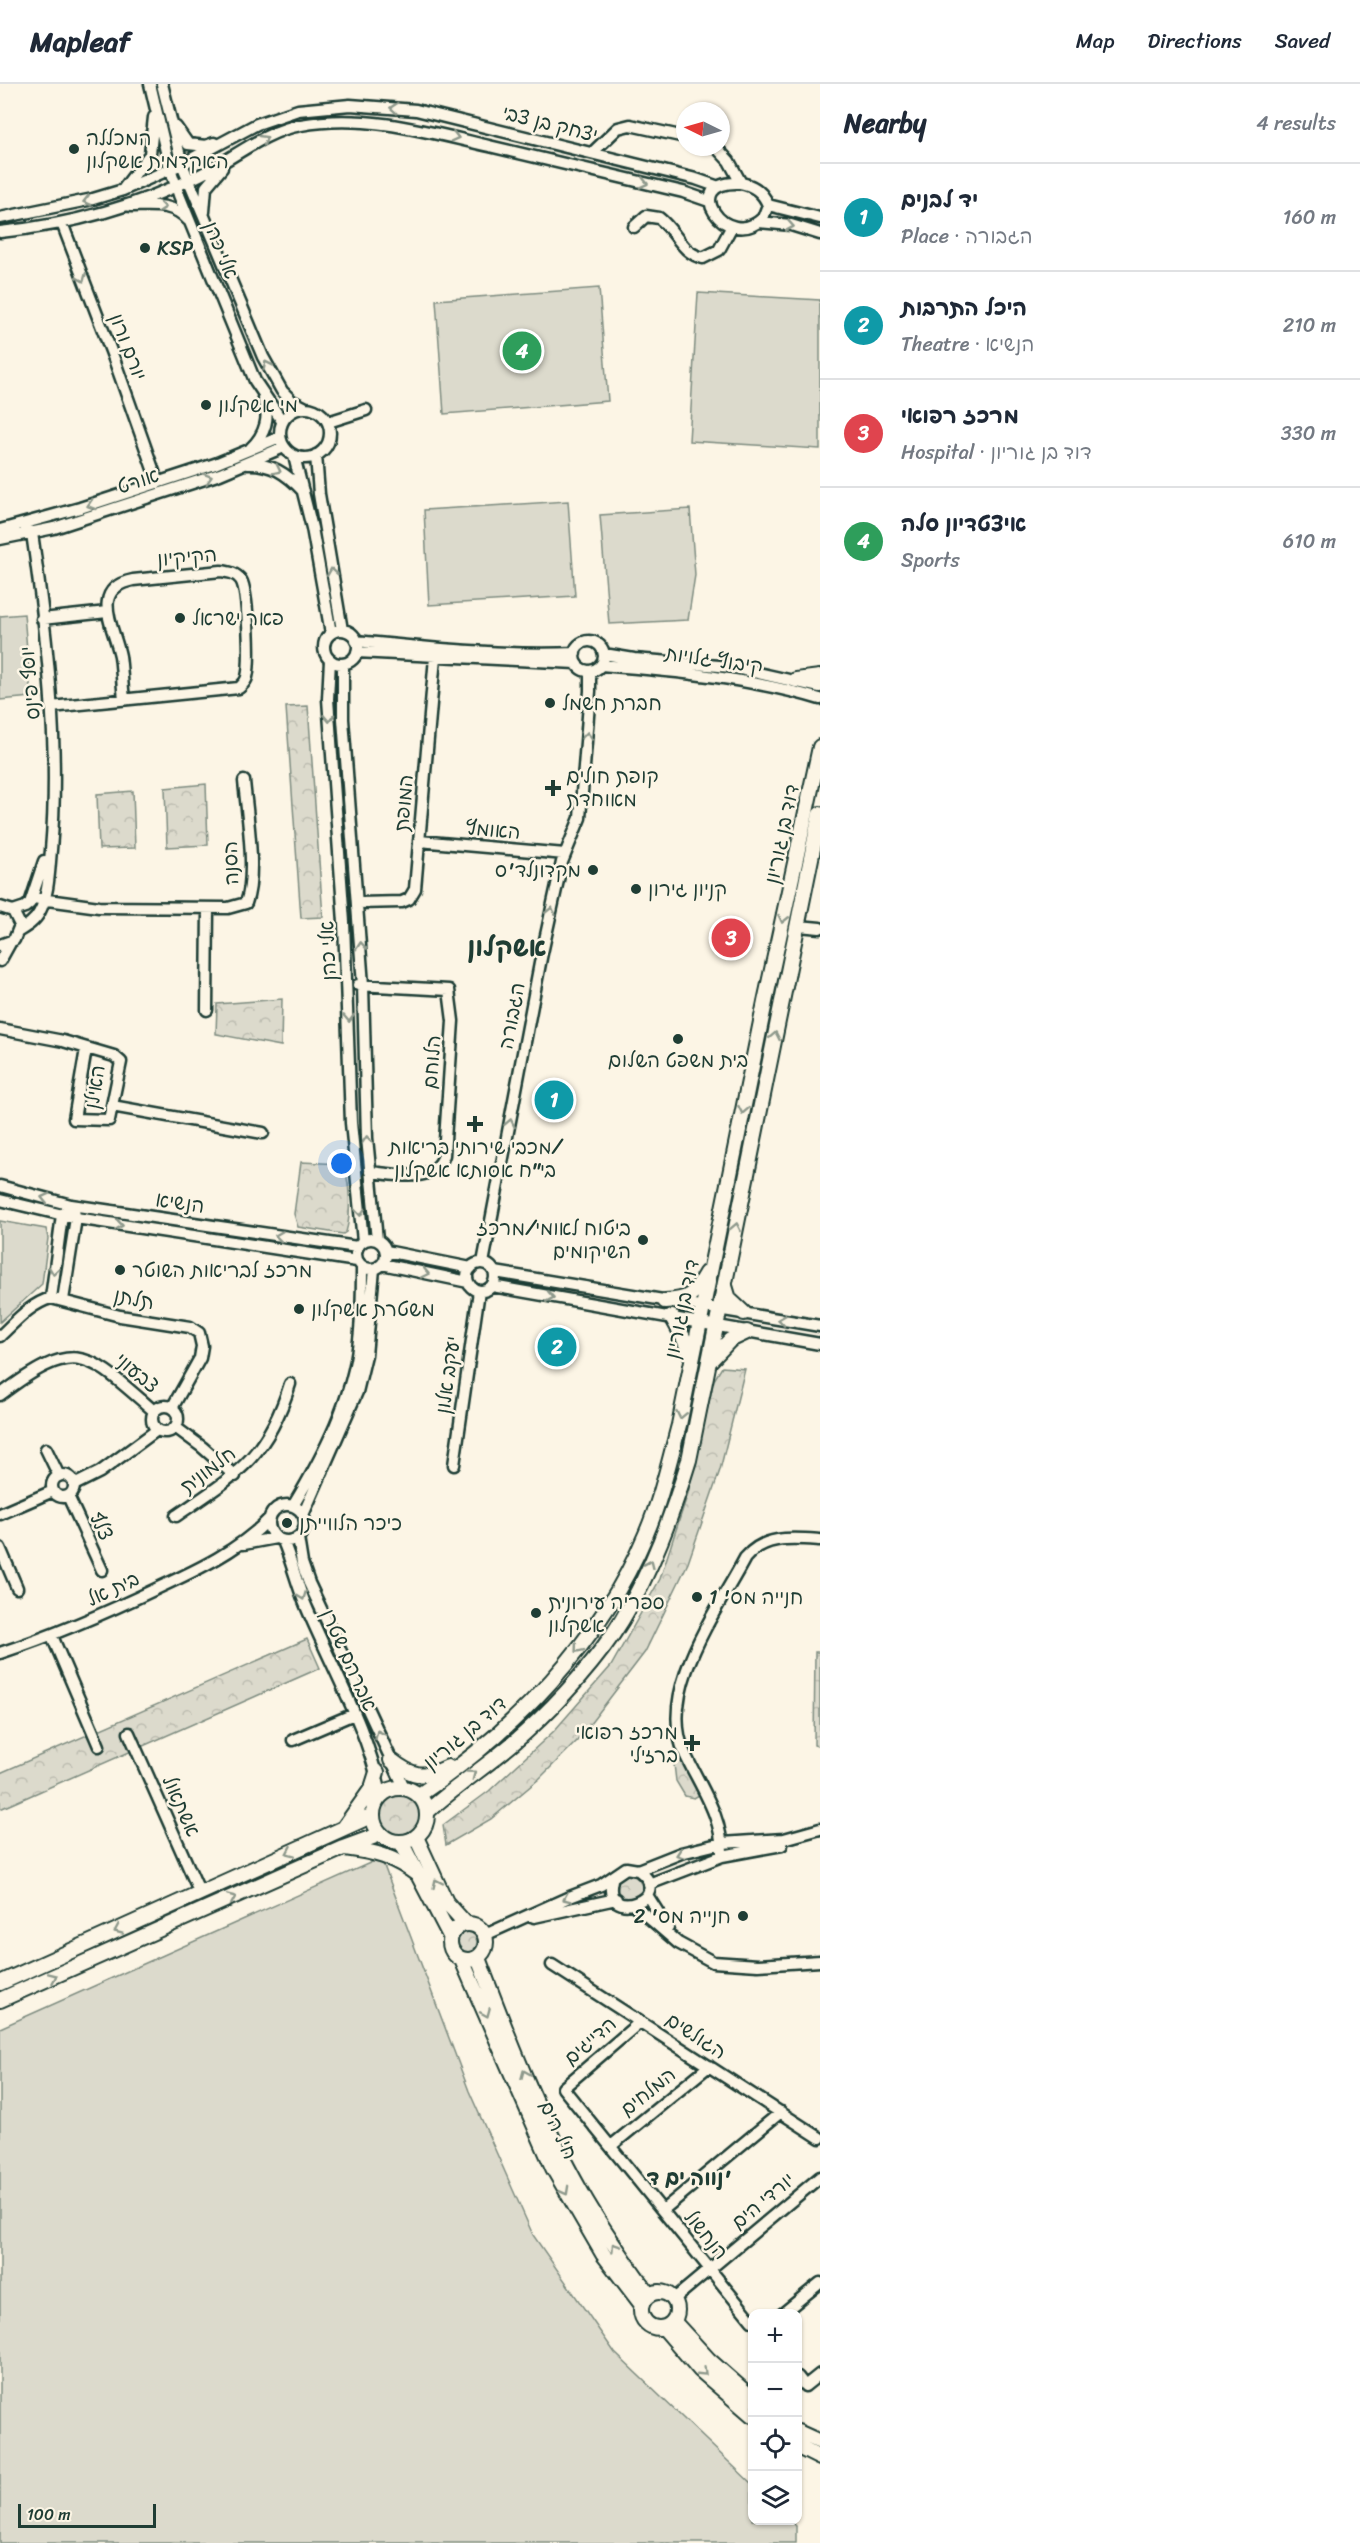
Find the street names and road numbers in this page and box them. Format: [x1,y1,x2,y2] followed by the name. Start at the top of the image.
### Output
[499,95,601,153] street label: יצחק בן צבי
[194,216,248,284] street label: אלי כהן
[99,308,157,386] street label: יורם ורון
[112,458,164,504] street label: אורט
[156,537,218,577] street label: הקיקיון
[662,636,765,684] street label: קיבוץ גלויות
[9,645,51,721] street label: יוסף פינס
[384,773,424,833] street label: המופת
[754,781,810,887] street label: דוד בן גוריון
[464,810,522,850] street label: האומץ
[213,840,249,886] street label: הסנה
[309,920,347,982] street label: אלי כהן
[488,979,536,1053] street label: הגבורה
[413,1034,451,1090] street label: הלוחם
[74,1062,116,1112] street label: האילן
[153,1182,207,1224] street label: הנשיא
[654,1256,710,1362] street label: דוד בן גוריון
[111,1278,157,1320] street label: תלתן
[425,1334,471,1416] street label: יעקב אלון
[107,1344,167,1402] street label: צבעוני
[172,1437,244,1503] street label: חלמונית
[79,1506,123,1546] street label: צלף
[81,1561,145,1617] street label: בית אל
[311,1603,387,1717] street label: אברהם שטרן
[415,1687,515,1779] street label: דוד בן גוריון
[152,1769,210,1843] street label: אשתאול
[658,2003,734,2069] street label: הגולשים
[555,2007,625,2075] street label: הדייגים
[612,2058,684,2126] street label: המלחים
[529,2094,587,2166] street label: חיל הים
[723,2163,803,2239] street label: יורדי הים
[675,2202,737,2268] street label: הנחשול

